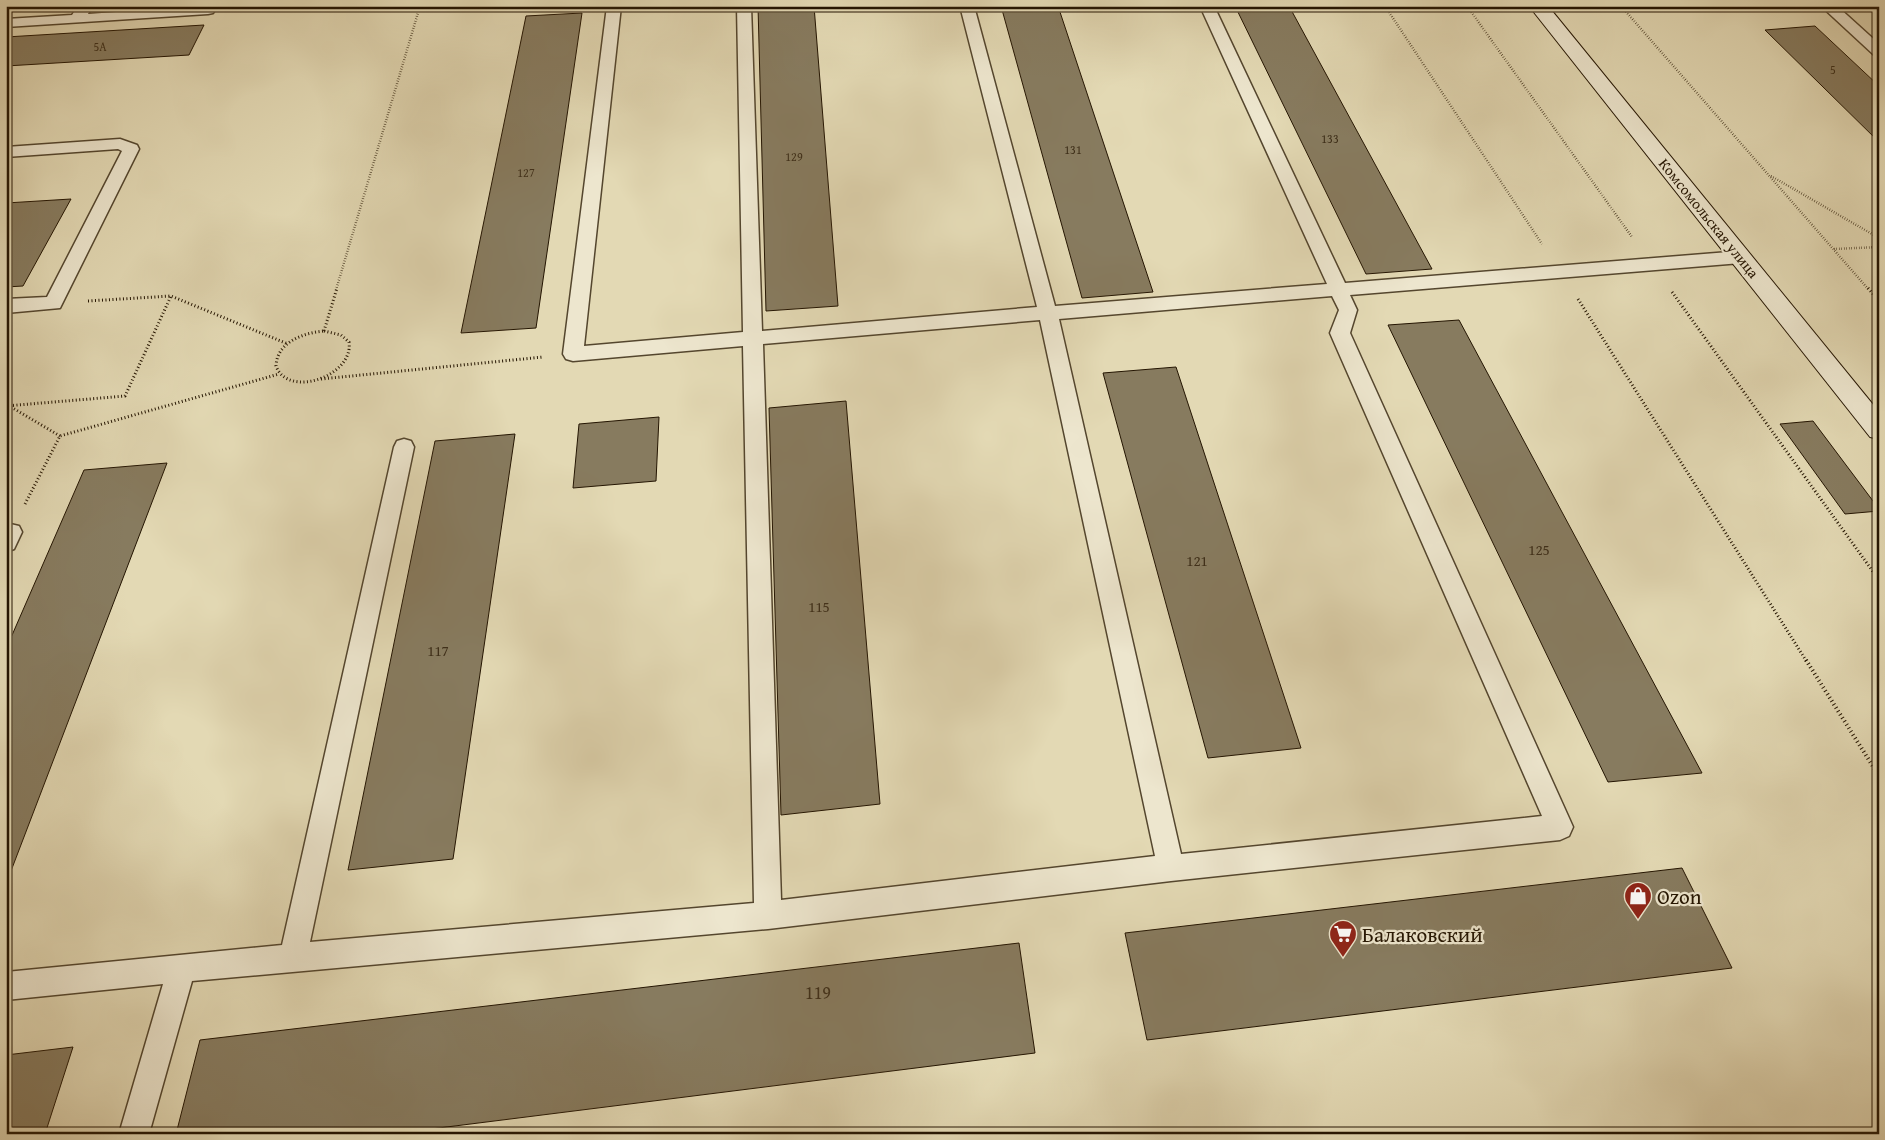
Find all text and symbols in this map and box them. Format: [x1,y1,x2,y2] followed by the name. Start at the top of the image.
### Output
[93,38,107,55] house number: 5А
[1830,61,1836,78] house number: 5
[1321,130,1339,147] house number: 133
[1064,141,1082,158] house number: 131
[785,148,803,165] house number: 129
[1654,154,1764,283] street label: Комсомольская улица
[517,164,535,181] house number: 127
[1528,539,1550,560] house number: 125
[1186,550,1208,571] house number: 121
[808,596,830,617] house number: 115
[427,640,449,661] house number: 117
[1623,881,1653,920] shop icon: Ozon
[1657,881,1702,912] place label: Ozon
[1328,919,1358,958] supermarket icon: Балаковский
[1362,919,1483,950] place label: Балаковский
[805,979,831,1006] house number: 119

